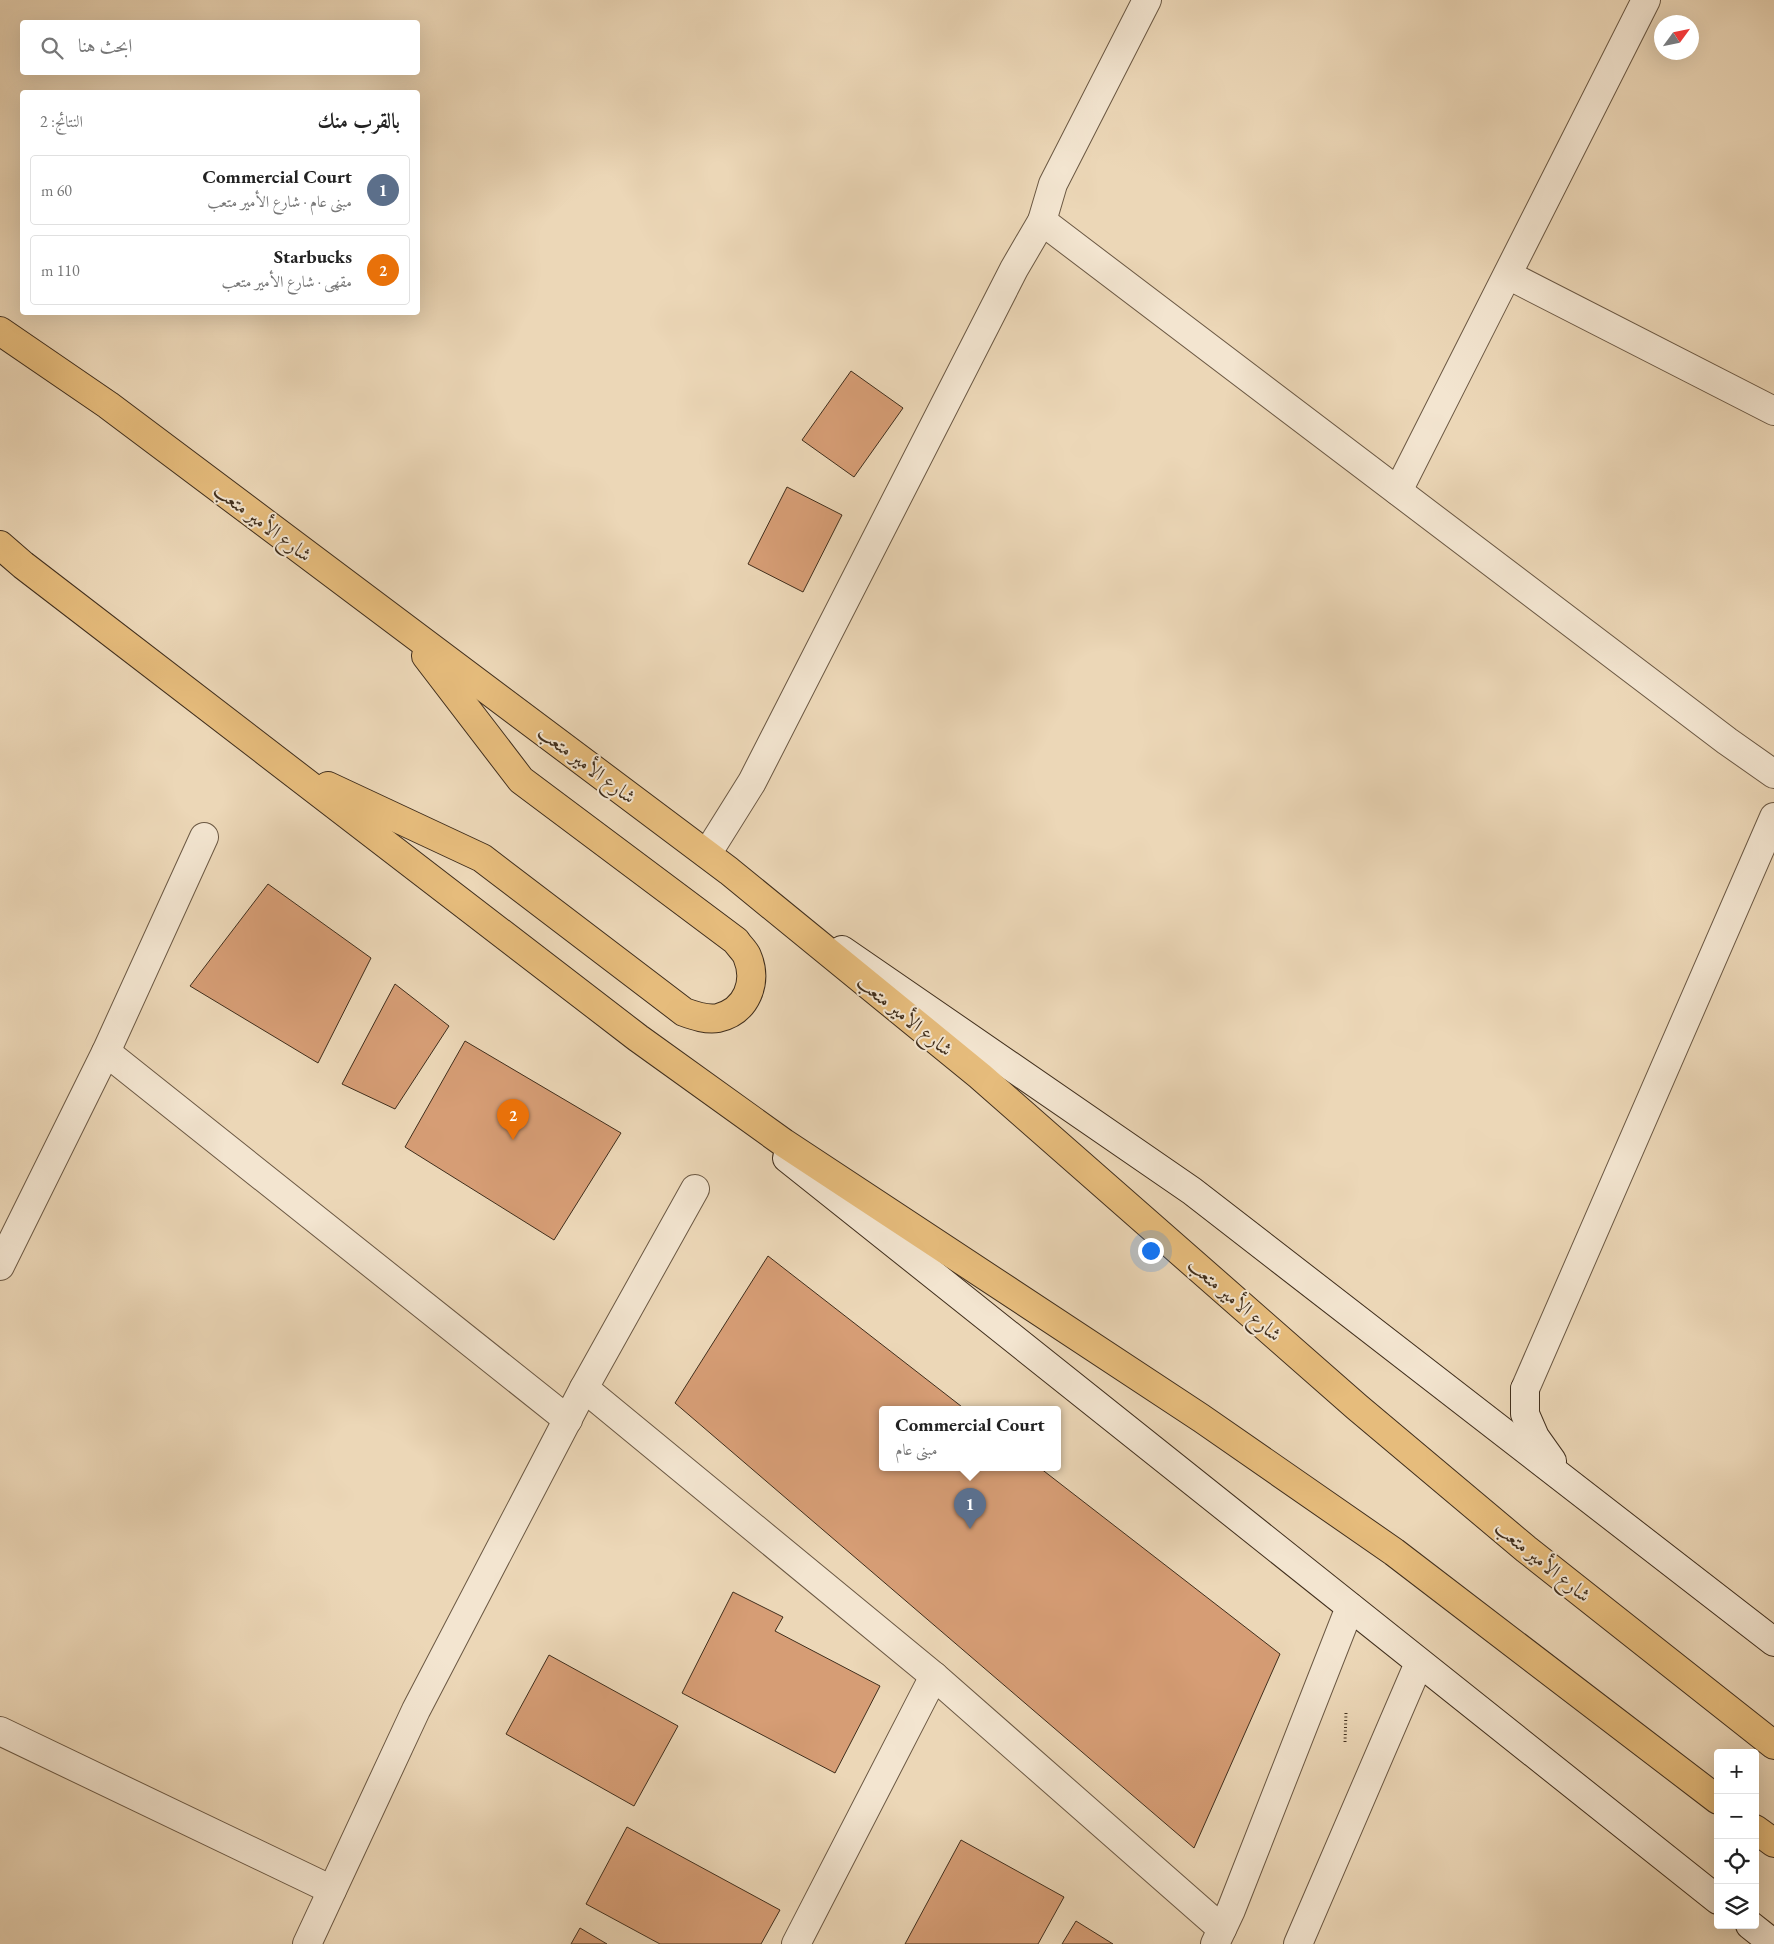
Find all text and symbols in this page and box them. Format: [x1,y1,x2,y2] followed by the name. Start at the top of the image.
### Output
[1654,15,1699,60] north arrow
[20,20,420,75] search box
[78,33,132,58] text: ابحث هنا
[38,34,66,62] icon: search
[317,107,400,134] text: بالقرب منك
[40,111,83,132] text: النتائج: 2
[203,164,352,189] text: Commercial Court
[41,180,72,201] text: 60 m
[379,180,387,201] text: 1
[207,191,352,212] text: مبنى عام · شارع الأمير متعب
[274,244,352,269] text: Starbucks
[41,260,80,281] text: 110 m
[379,260,387,281] text: 2
[221,271,352,292] text: مقهى · شارع الأمير متعب
[206,475,318,571] street label: شارع الأمير متعب
[530,717,642,813] street label: شارع الأمير متعب
[848,967,960,1066] street label: شارع الأمير متعب
[497,1099,529,1140] pin: 2
[1138,1238,1164,1264] your location
[1179,1250,1289,1351] street label: شارع الأمير متعب
[879,1406,1061,1471] popup
[895,1412,1045,1437] text: Commercial Court
[895,1439,937,1460] text: مبنى عام
[954,1488,986,1529] pin: 1
[1486,1513,1598,1612] street label: شارع الأمير متعب
[1714,1749,1759,1929] map controls
[1714,1749,1759,1794] button: +
[1714,1794,1759,1839] button: −
[1714,1839,1759,1884] button: locate
[1714,1884,1759,1929] button: layers

